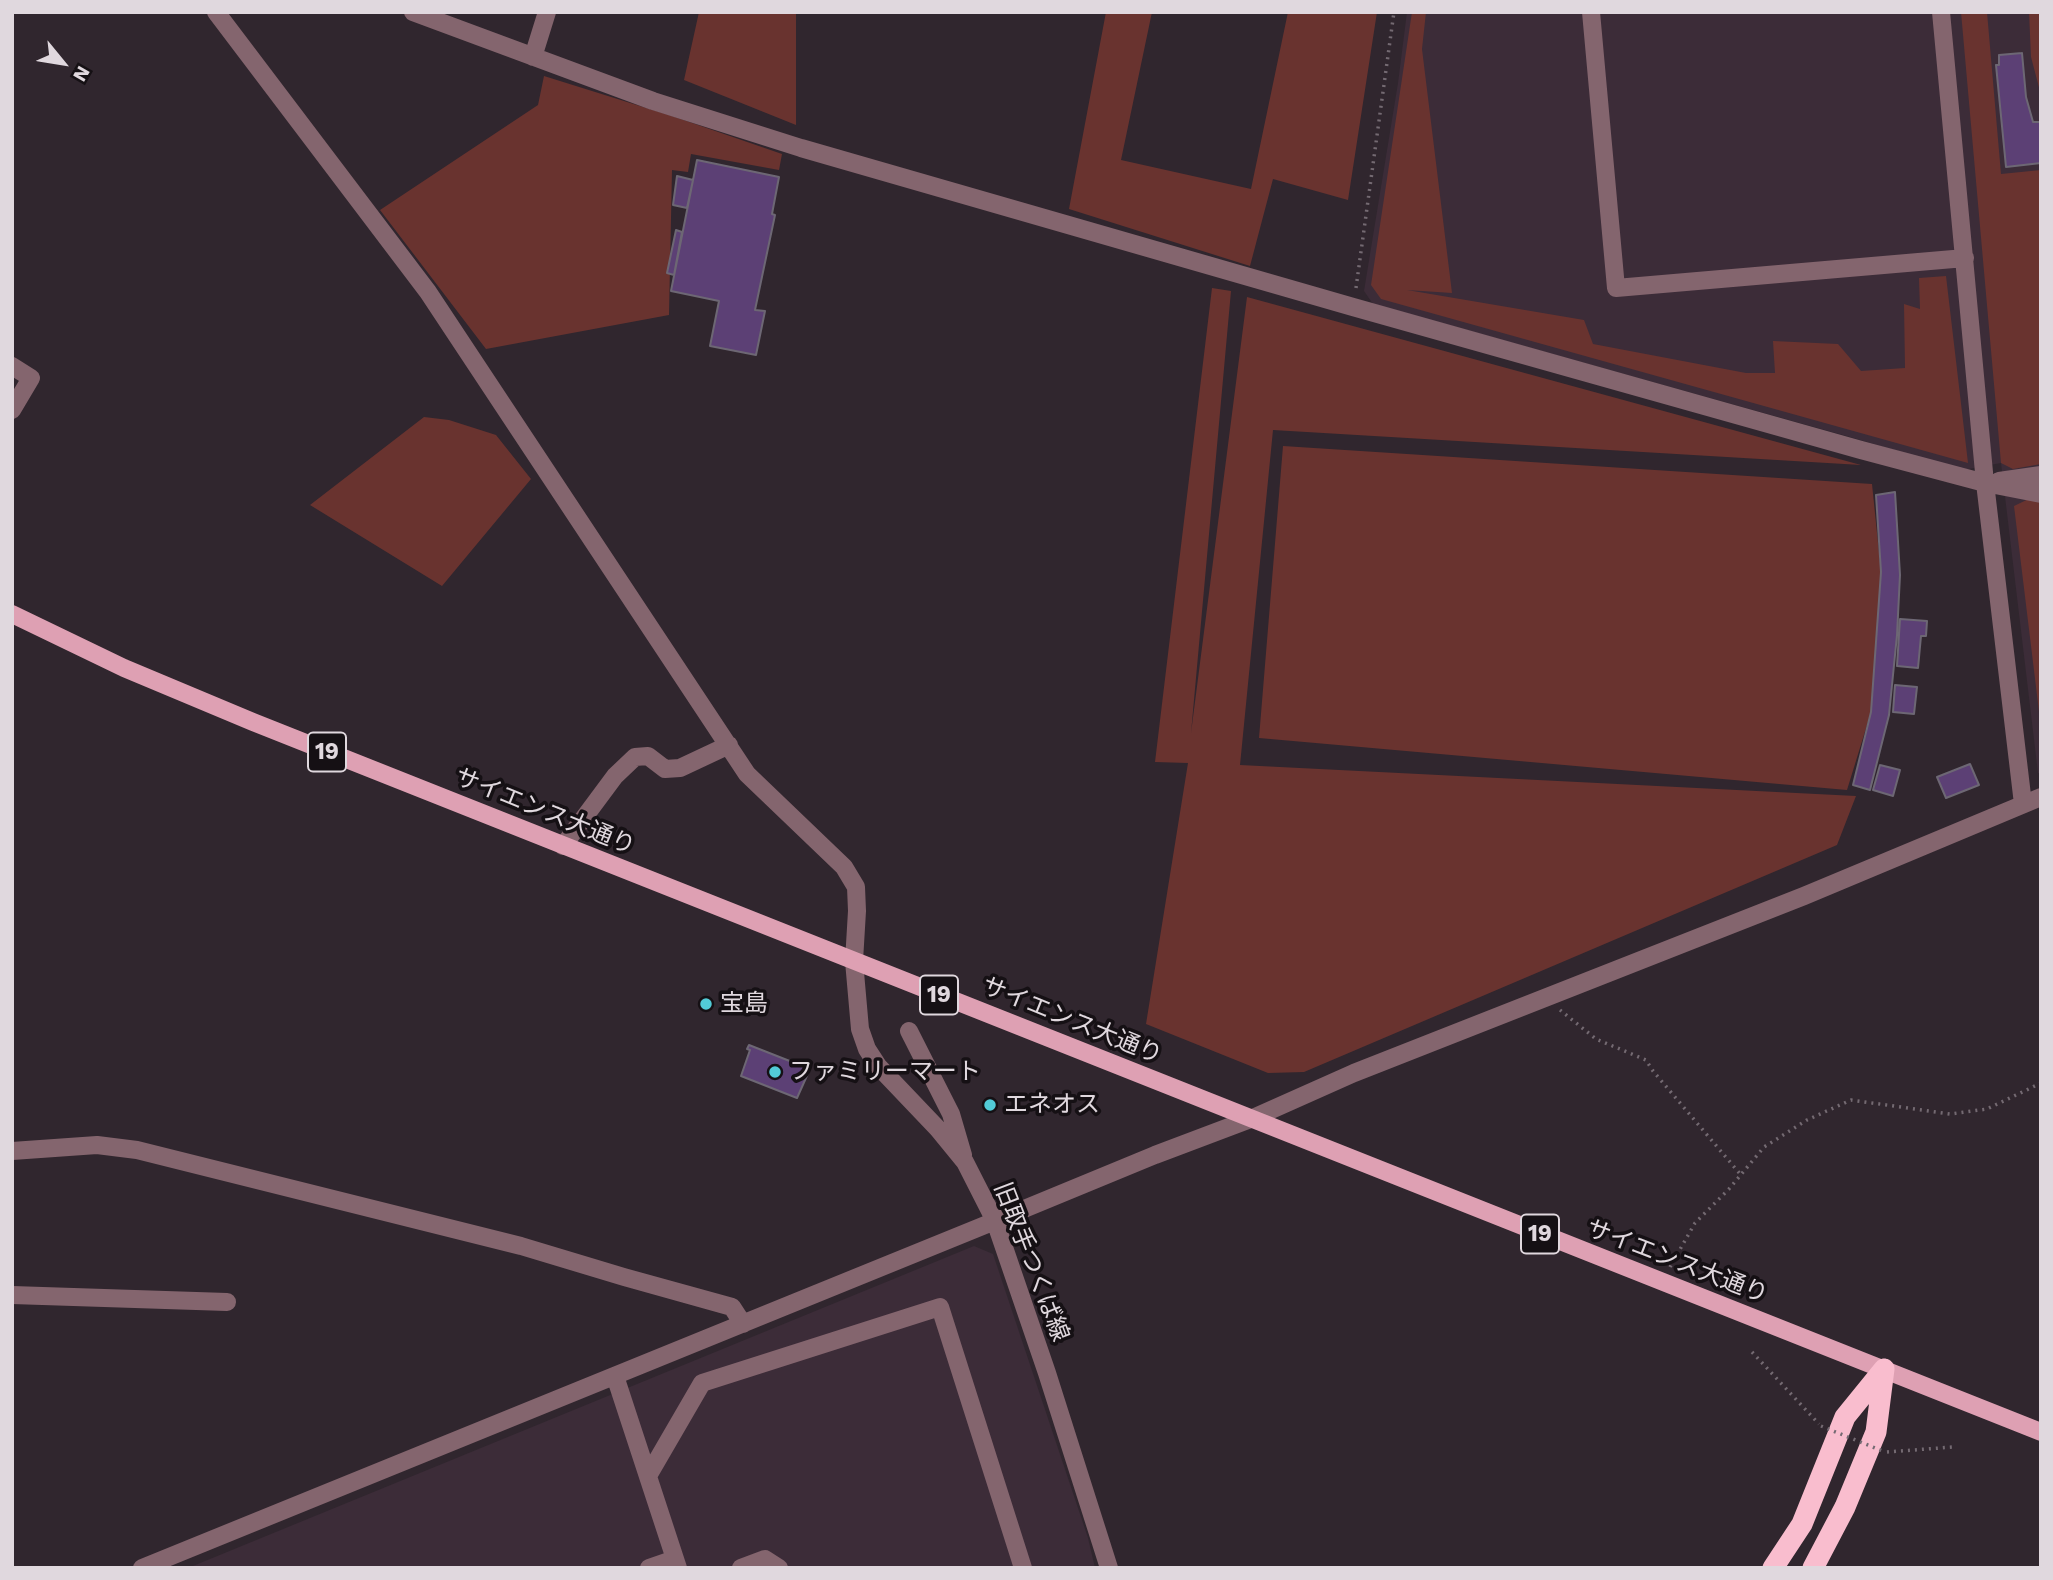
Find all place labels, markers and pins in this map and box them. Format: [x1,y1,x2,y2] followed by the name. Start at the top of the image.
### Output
[720,990,768,1018] place label: 宝島
[698,996,714,1012] marker: 宝島
[789,1058,981,1086] place label: ファミリーマート
[767,1064,783,1080] marker: ファミリーマート
[1004,1091,1100,1119] place label: エネオス
[982,1097,998,1113] marker: エネオス

